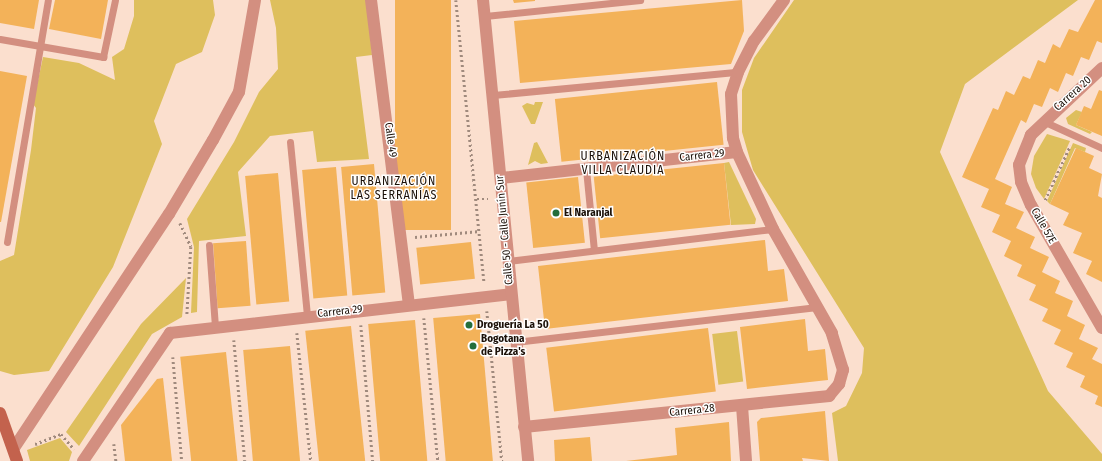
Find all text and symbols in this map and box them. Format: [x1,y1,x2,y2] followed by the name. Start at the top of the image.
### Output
[1052,74,1094,114] street label: Carrera 20
[381,122,399,158] street label: Calle 49
[679,147,725,165] street label: Carrera 29
[581,150,665,178] district label: URBANIZACIÓN VILLA CLAUDIA
[350,175,438,203] district label: URBANIZACIÓN LAS SERRANÍAS
[494,175,516,285] street label: Calle 50 - Calle Junín Sur
[564,206,613,220] place label: El Naranjal
[1028,206,1058,246] street label: Calle 57E
[551,208,561,218] marker: El Naranjal
[317,303,363,321] street label: Carrera 29
[477,318,549,332] place label: Droguería La 50
[464,320,474,330] marker: Droguería La 50
[481,333,525,359] place label: Bogotana de Pizza's
[468,341,478,351] marker: Bogotana de Pizza's
[669,402,715,420] street label: Carrera 28

